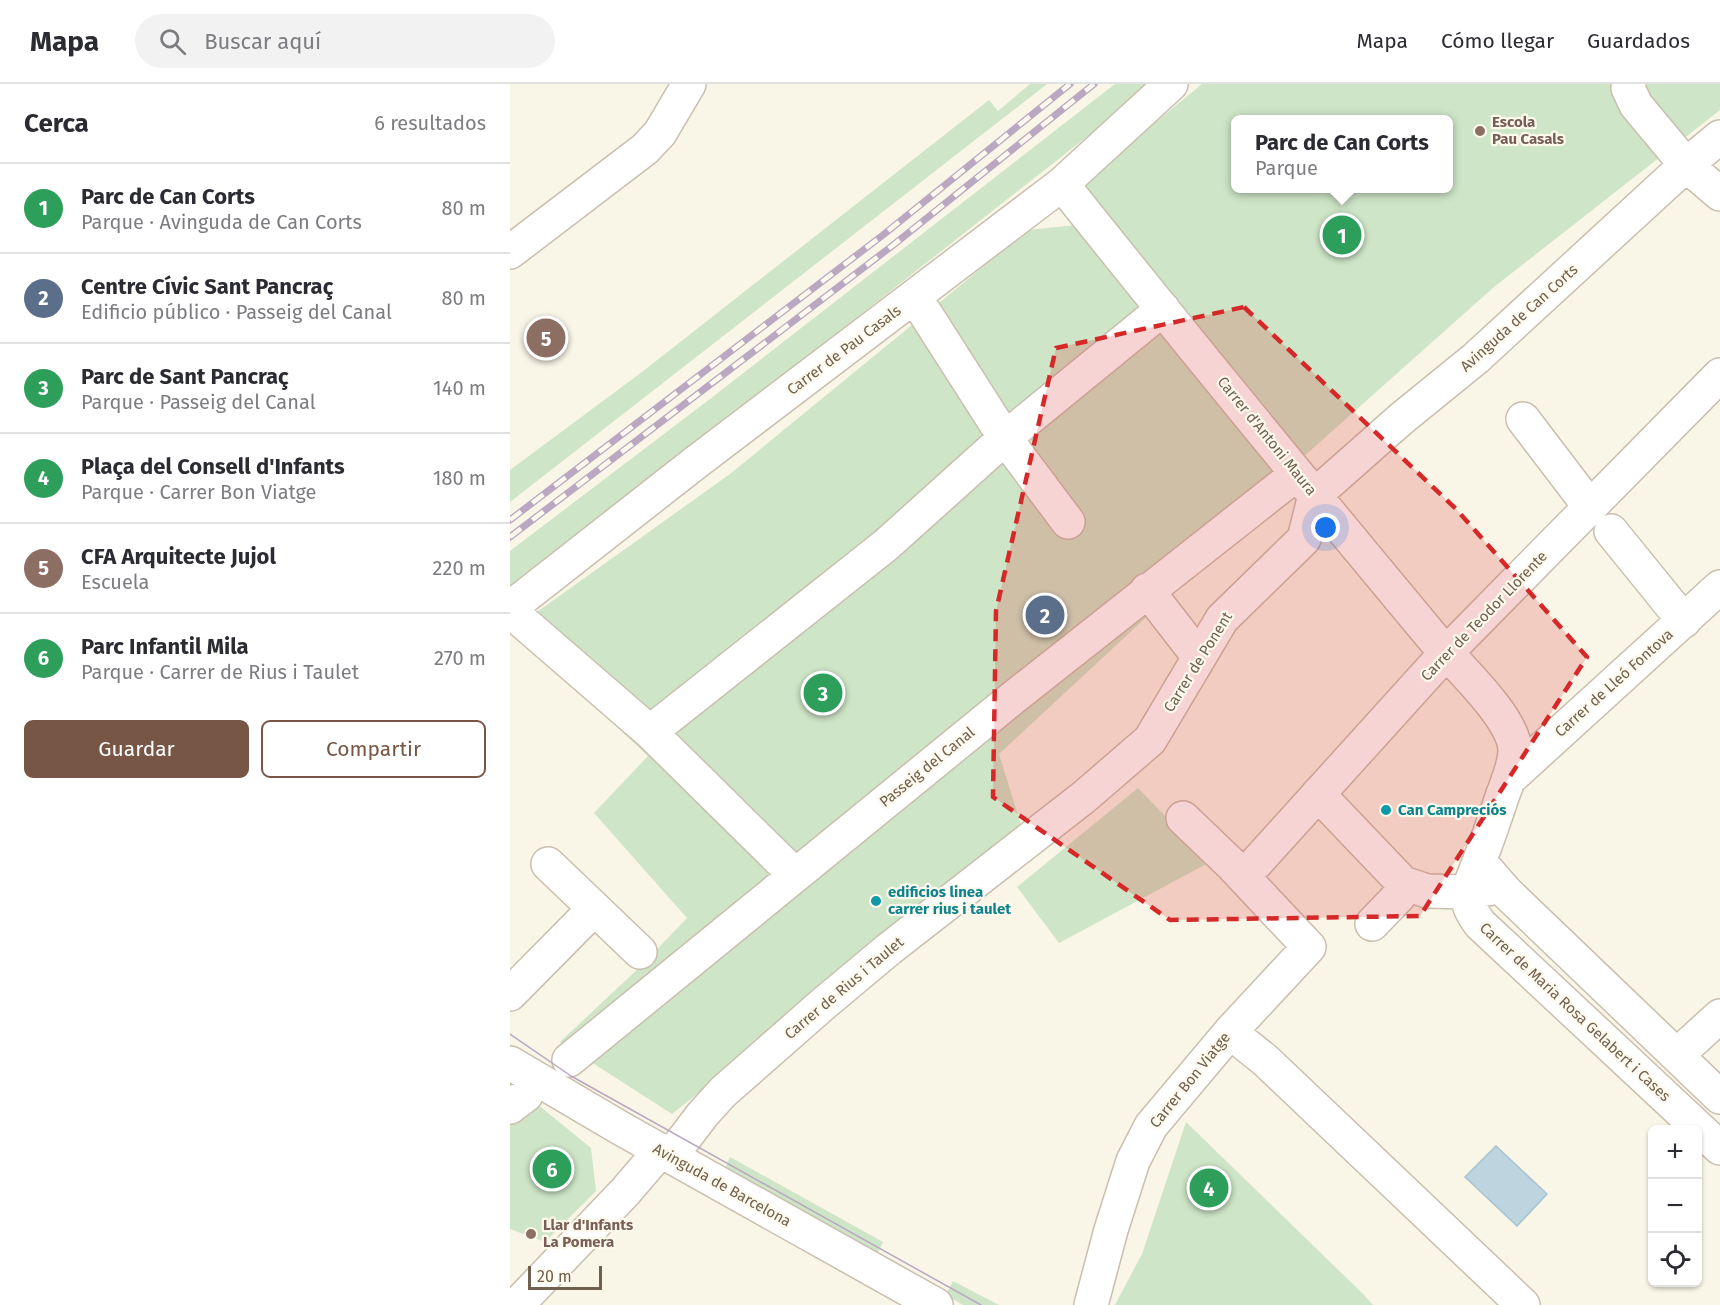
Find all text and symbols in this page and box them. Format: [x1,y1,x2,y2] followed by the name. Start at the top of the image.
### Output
[135,14,555,68] search box
[30,25,99,58] text: Mapa
[156,25,189,58] icon: search
[204,28,321,55] text: Buscar aquí
[1356,28,1408,54] text: Mapa
[1441,28,1554,54] text: Cómo llegar
[1587,28,1690,54] text: Guardados
[24,108,89,139] text: Cerca
[374,111,486,135] text: 6 resultados
[1492,113,1564,148] place label: Escola Pau Casals
[1231,115,1453,193] popup
[1473,124,1487,138] marker: Escola Pau Casals
[1255,129,1429,156] text: Parc de Can Corts
[1255,156,1318,180] text: Parque
[81,183,255,210] text: Parc de Can Corts
[39,196,48,220] text: 1
[441,196,486,220] text: 80 m
[81,210,362,234] text: Parque · Avinguda de Can Corts
[1322,212,1362,258] pin: 1
[1457,261,1581,375] street label: Avinguda de Can Corts
[81,273,333,300] text: Centre Cívic Sant Pancraç
[38,286,49,310] text: 2
[441,286,486,310] text: 80 m
[81,300,392,324] text: Edificio público · Passeig del Canal
[784,301,904,399] street label: Carrer de Pau Casals
[526,316,566,360] pin: 5
[81,363,289,390] text: Parc de Sant Pancraç
[1214,373,1320,499] street label: Carrer d'Antoni Maura
[38,376,49,400] text: 3
[433,376,486,400] text: 140 m
[81,390,316,414] text: Parque · Passeig del Canal
[81,453,345,480] text: Plaça del Consell d'Infants
[38,466,49,490] text: 4
[433,466,486,490] text: 180 m
[81,480,316,504] text: Parque · Carrer Bon Viatge
[1311,513,1340,542] your location
[81,543,276,570] text: CFA Arquitecte Jujol
[1417,547,1551,685] street label: Carrer de Teodor Llorente
[38,556,49,580] text: 5
[433,556,486,580] text: 220 m
[81,570,149,594] text: Escuela
[1026,592,1064,638] pin: 2
[1160,608,1236,715] street label: Carrer de Ponent
[1551,625,1677,741] street label: Carrer de Lleó Fontova
[81,633,249,660] text: Parc Infantil Mila
[38,646,49,670] text: 6
[434,646,486,670] text: 270 m
[81,660,359,684] text: Parque · Carrer de Rius i Taulet
[804,670,842,716] pin: 3
[24,720,249,778] button: Guardar
[261,720,486,778] button: Compartir
[876,723,979,811] street label: Passeig del Canal
[1398,801,1507,819] place label: Can Campreciós
[1379,803,1393,817] marker: Can Campreciós
[888,883,1011,918] place label: edificios linea carrer rius i taulet
[869,894,883,908] marker: edificios linea carrer rius i taulet
[1476,919,1674,1105] street label: Carrer de Maria Rosa Gelabert i Cases
[781,933,908,1043] street label: Carrer de Rius i Taulet
[1146,1029,1234,1131] street label: Carrer Bon Viatge
[1648,1125,1702,1287] map controls
[1648,1125,1702,1179] button: +
[650,1139,794,1231] street label: Avinguda de Barcelona
[532,1146,572,1192] pin: 6
[1190,1166,1228,1210] pin: 4
[1648,1179,1702,1233] button: −
[543,1216,633,1251] place label: Llar d'Infants La Pomera
[524,1227,538,1241] marker: Llar d'Infants La Pomera
[1648,1233,1702,1287] button: locate
[528,1263,602,1290] scale bar
[537,1267,572,1286] text: 20 m

